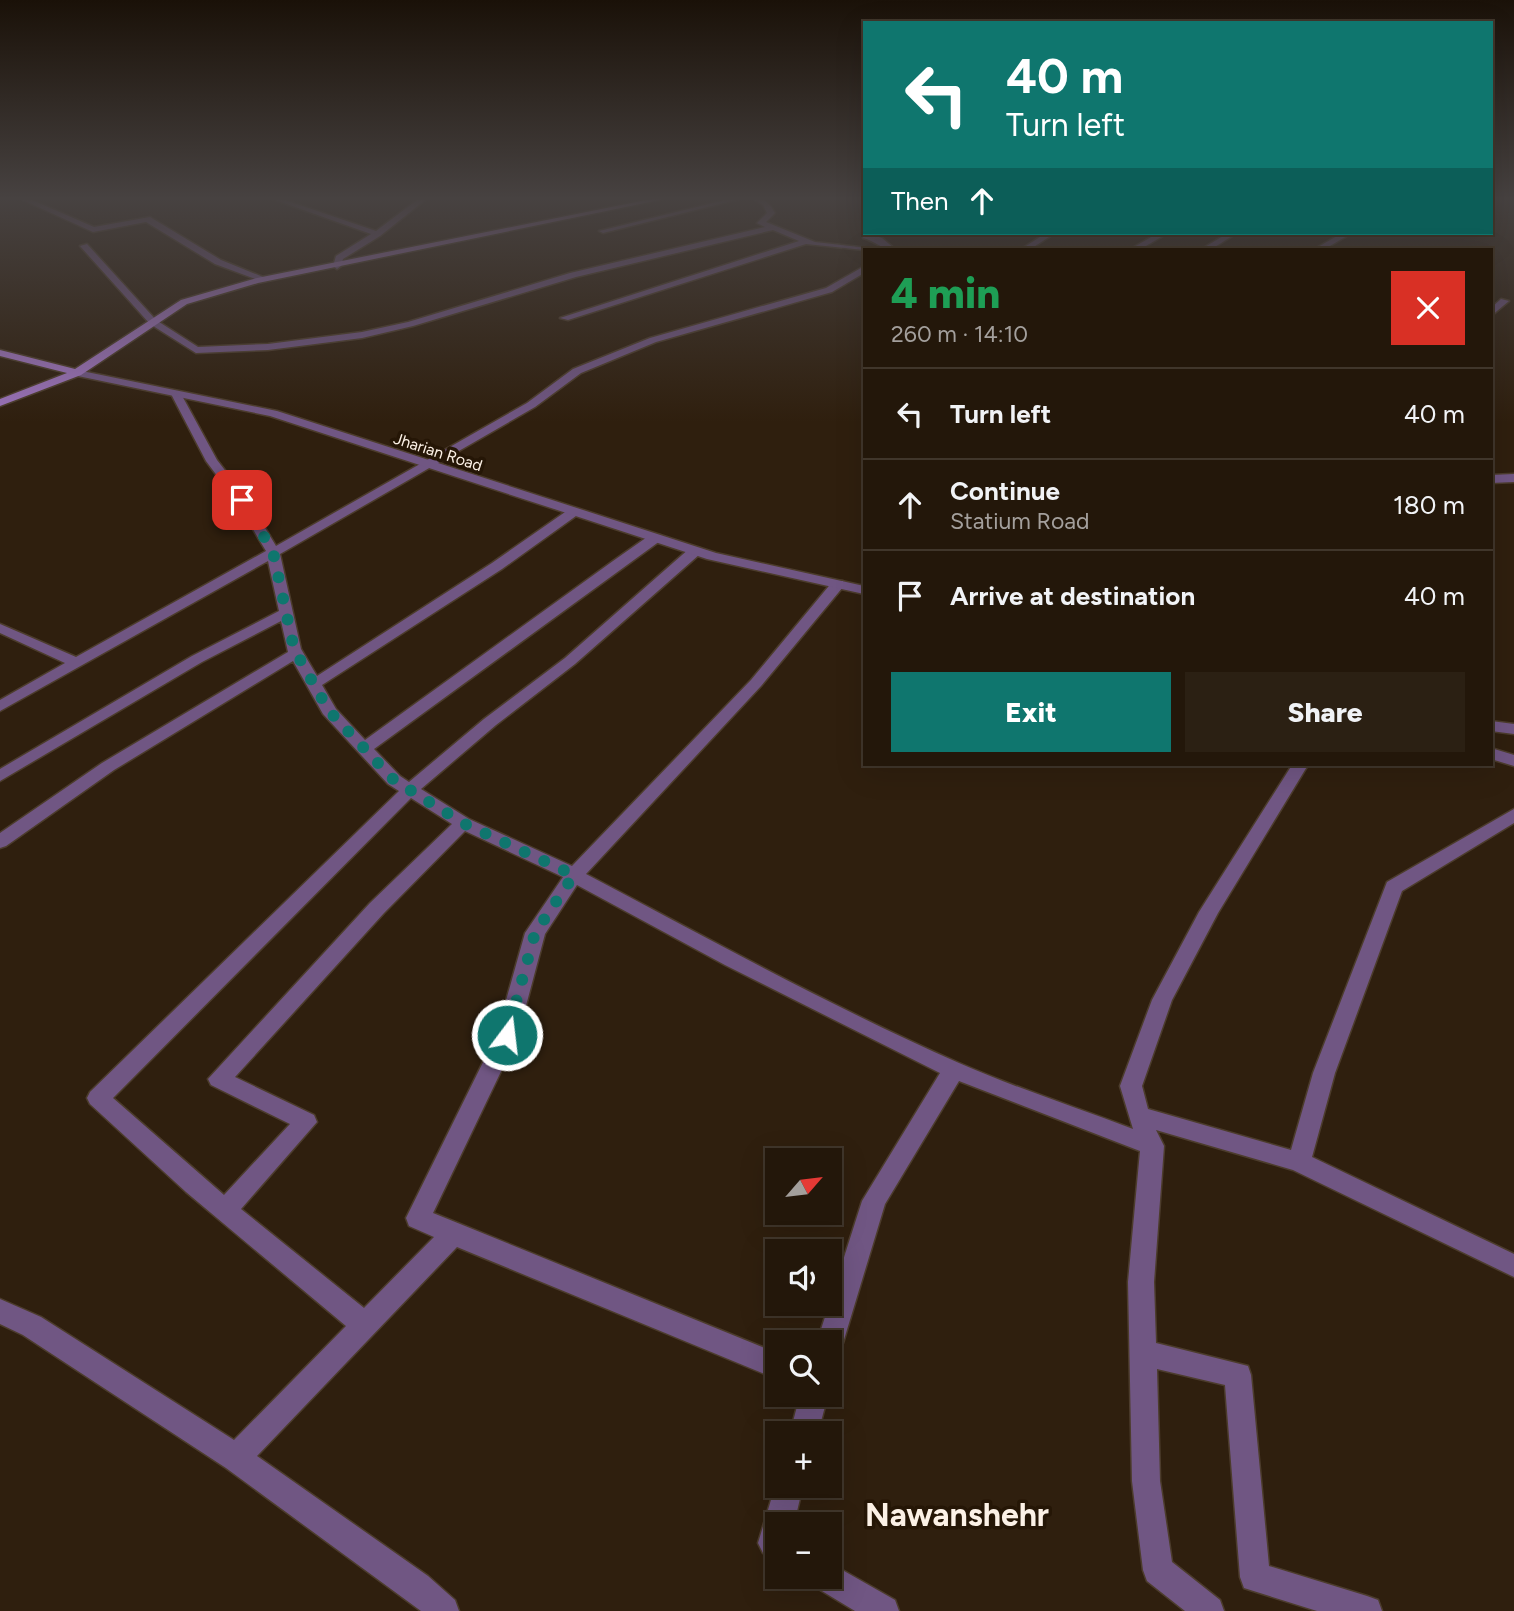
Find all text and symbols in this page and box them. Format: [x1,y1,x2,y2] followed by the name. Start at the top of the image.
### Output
[1006,46,1123,105] text: 40 m
[891,49,982,140] icon: left
[1006,106,1125,144] text: Turn left
[963,182,1001,220] icon: ahead
[891,185,949,217] text: Then
[891,268,1000,319] text: 4 min
[1391,271,1465,345] button: close
[891,320,1028,348] text: 260 m · 14:10
[891,395,929,433] icon: left
[950,398,1051,430] text: Turn left
[1404,398,1465,430] text: 40 m
[391,429,485,475] street label: Jharian Road
[212,470,272,530] pin
[950,475,1060,507] text: Continue
[223,481,261,519] icon: arrive
[891,486,929,524] icon: ahead
[1393,489,1465,521] text: 180 m
[950,507,1090,535] text: Statium Road
[891,577,929,615] icon: arrive
[950,580,1195,612] text: Arrive at destination
[1404,580,1465,612] text: 40 m
[891,672,1171,752] button: Exit
[1185,672,1465,752] button: Share
[470,998,544,1072] position arrow
[765,1148,842,1225] north arrow
[765,1148,842,1589] map controls
[765,1239,842,1316] button: sound
[765,1330,842,1407] button: search
[765,1421,842,1498] button: +
[865,1496,1049,1534] district label: Nawanshehr
[765,1512,842,1589] button: −

